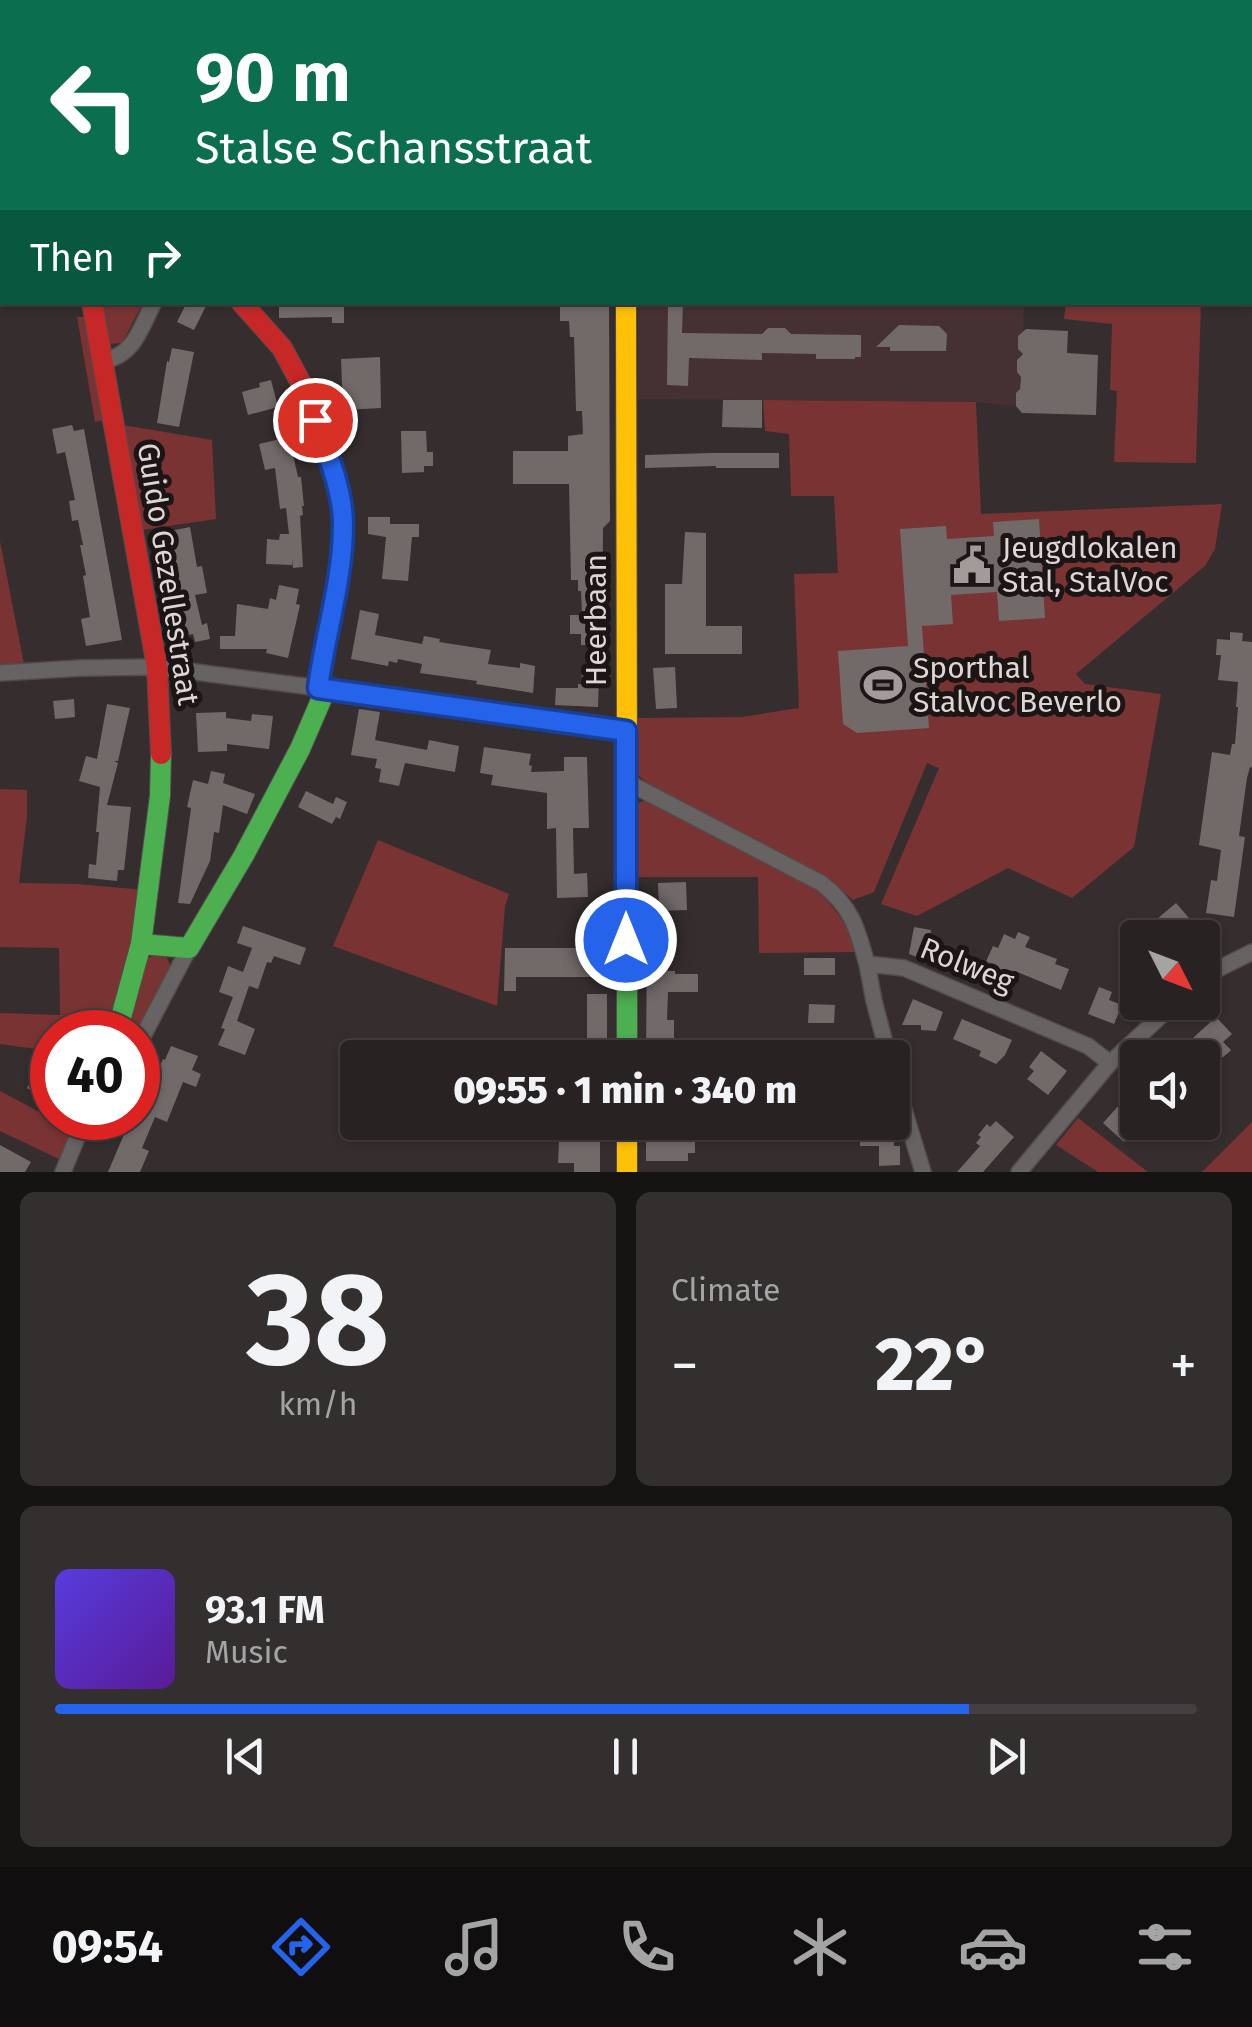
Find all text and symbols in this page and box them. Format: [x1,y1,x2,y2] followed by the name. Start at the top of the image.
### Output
[195,36,351,120] text: 90 m
[30,40,160,170] icon: left
[195,121,592,175] text: Stalse Schansstraat
[135,230,190,285] icon: right
[30,235,115,281] text: Then
[273,378,358,463] pin
[288,393,343,448] icon: arrive
[129,440,207,708] street label: Guido Gezellestraat
[1002,530,1178,600] place label: Jeugdlokalen Stal, StalVoc
[951,544,993,586] public building icon: Jeugdlokalen Stal, StalVoc
[578,554,614,686] street label: Heerbaan
[913,650,1122,720] place label: Sporthal Stalvoc Beverlo
[862,664,904,706] sports icon: Sporthal Stalvoc Beverlo
[574,888,678,992] position arrow
[1120,920,1220,1020] north arrow
[1120,920,1220,1140] map controls
[915,930,1019,1000] street label: Rolweg
[30,1010,160,1140] speed limit sign: 40
[1120,1040,1220,1140] button: sound
[453,1067,797,1113] text: 09:55 · 1 min · 340 m
[246,1242,390,1398] text: 38
[671,1271,780,1309] text: Climate
[875,1320,993,1410] text: 22°
[671,1333,699,1399] text: −
[1170,1333,1197,1399] text: +
[278,1385,358,1423] text: km/h
[205,1587,325,1633] text: 93.1 FM
[205,1633,288,1671] text: Music
[218,1729,273,1784] icon: previous
[598,1729,653,1784] icon: pause
[979,1729,1034,1784] icon: next
[266,1912,336,1982] icon: directions
[439,1912,509,1982] icon: music
[612,1912,682,1982] icon: phone
[785,1912,855,1982] icon: climate
[958,1912,1028,1982] icon: car
[1130,1912,1200,1982] icon: filters
[51,1920,163,1974] text: 09:54

